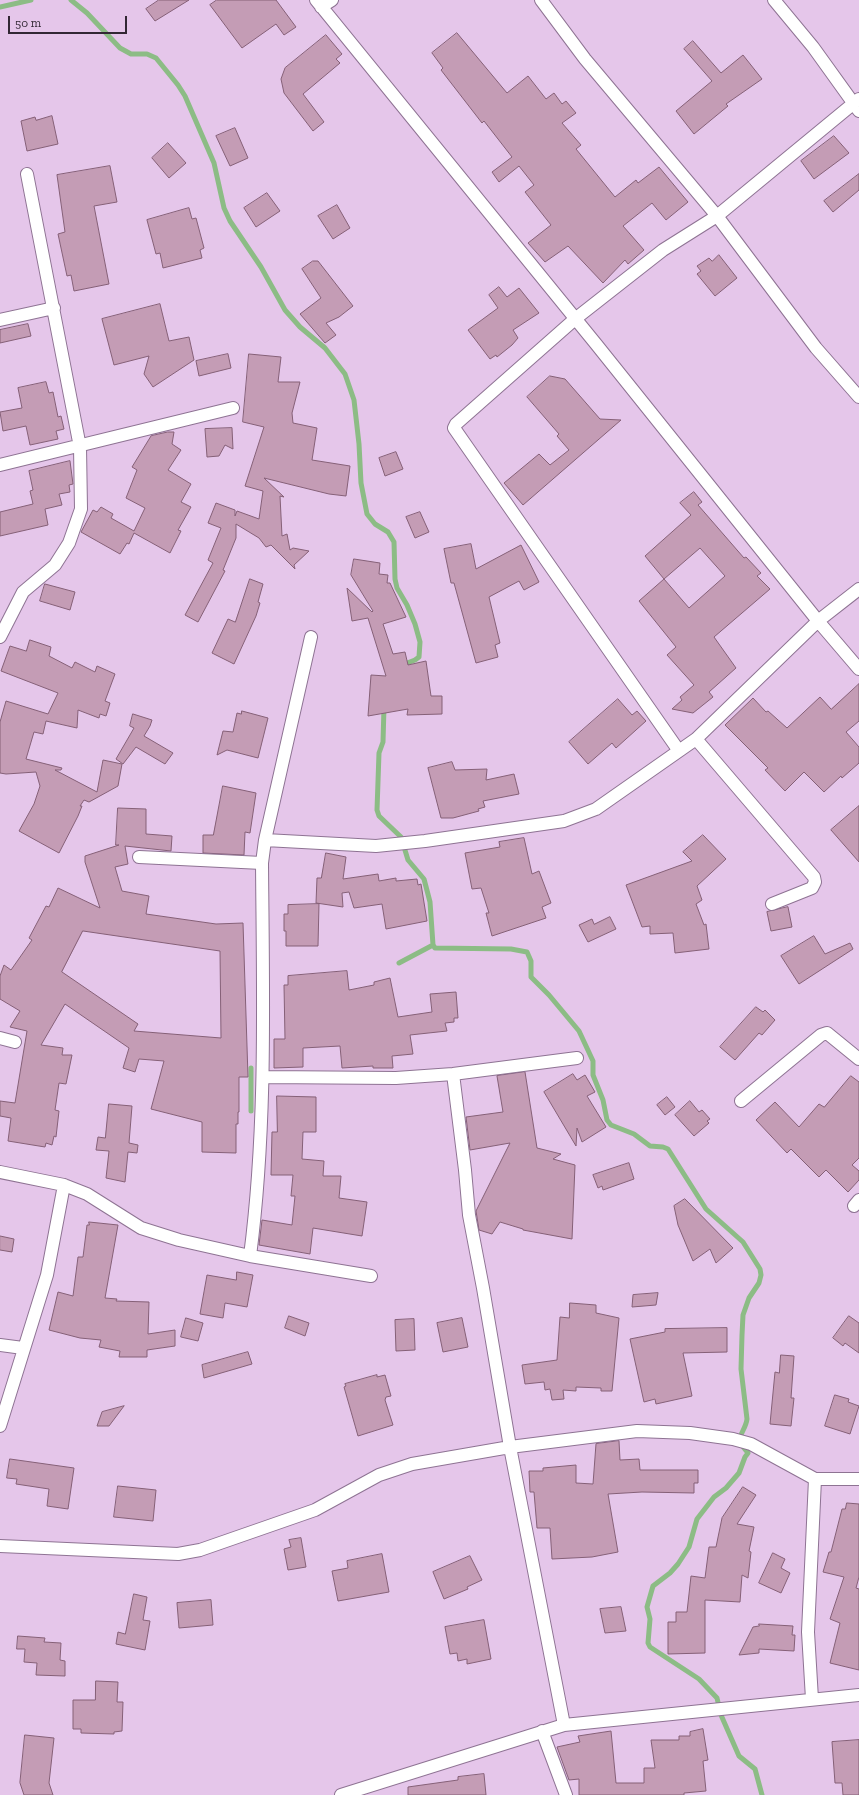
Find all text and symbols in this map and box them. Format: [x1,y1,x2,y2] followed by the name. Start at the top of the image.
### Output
[10,8,129,34] scale bar
[15,16,41,30] text: 50 m

